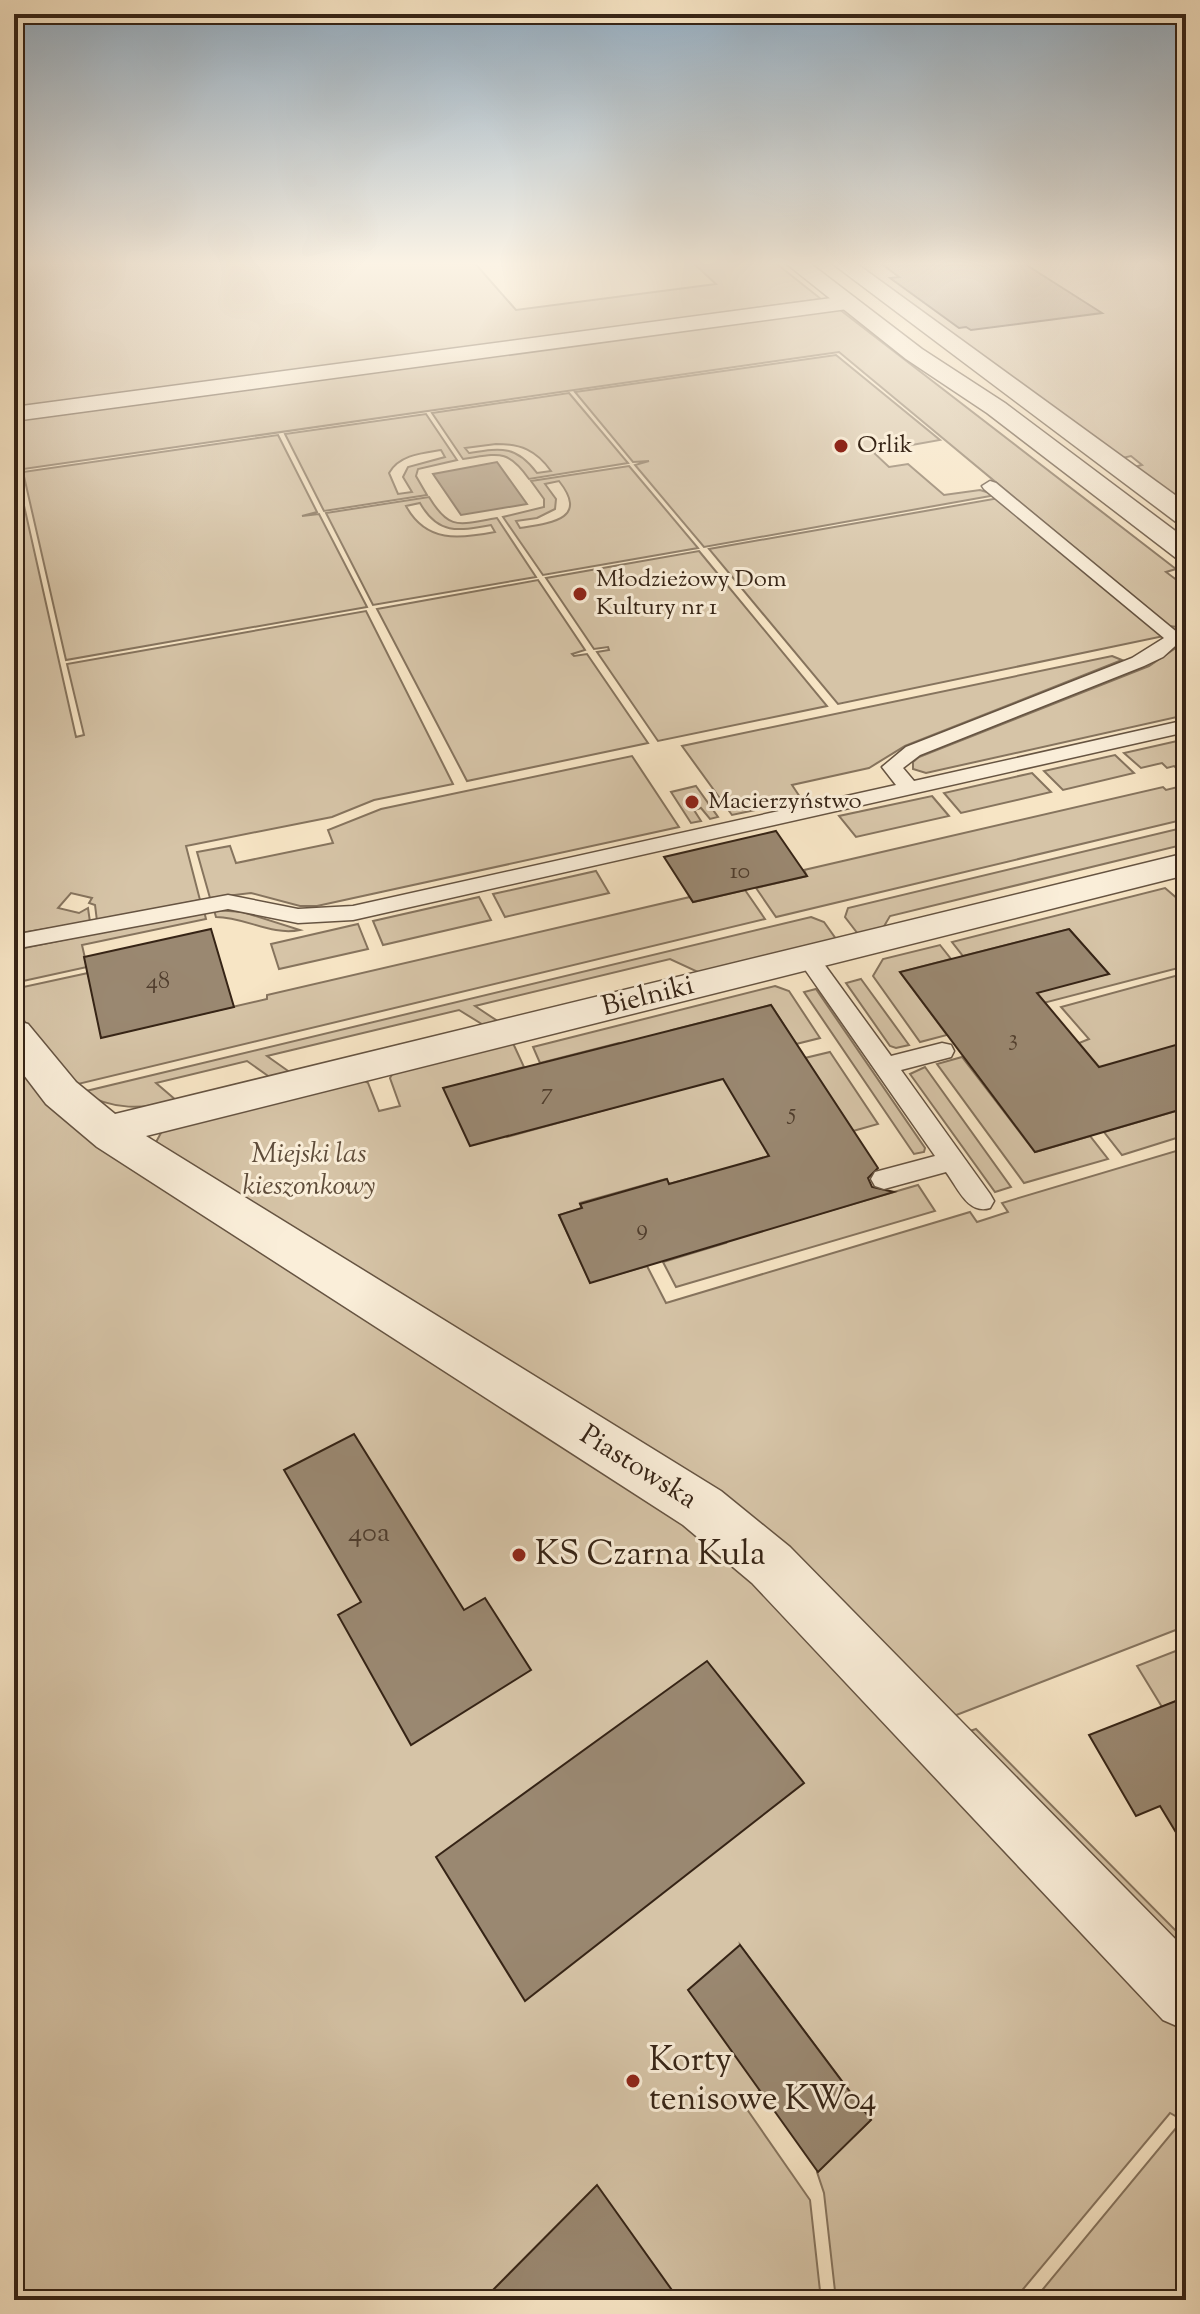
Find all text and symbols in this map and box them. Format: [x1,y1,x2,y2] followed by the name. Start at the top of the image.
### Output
[857,429,913,463] place label: Orlik
[832,437,850,455] marker: Orlik
[596,563,787,625] place label: Młodzieżowy Dom Kultury nr 1
[571,585,589,603] marker: Młodzieżowy Dom Kultury nr 1
[708,785,862,819] place label: Macierzyństwo
[683,793,701,811] marker: Macierzyństwo
[730,855,750,889] house number: 10
[146,965,170,999] house number: 48
[598,966,698,1028] street label: Bielniki
[1008,1022,1018,1056] house number: 3
[541,1076,553,1110] house number: 7
[786,1096,796,1130] house number: 5
[243,1135,375,1207] park label: Miejski las kieszonkowy
[636,1212,648,1246] house number: 9
[572,1416,704,1520] street label: Piastowska
[348,1514,390,1554] house number: 40a
[535,1531,766,1580] place label: KS Czarna Kula
[510,1546,528,1564] marker: KS Czarna Kula
[649,2037,877,2125] place label: Korty tenisowe KW04
[624,2072,642,2090] marker: Korty tenisowe KW04

